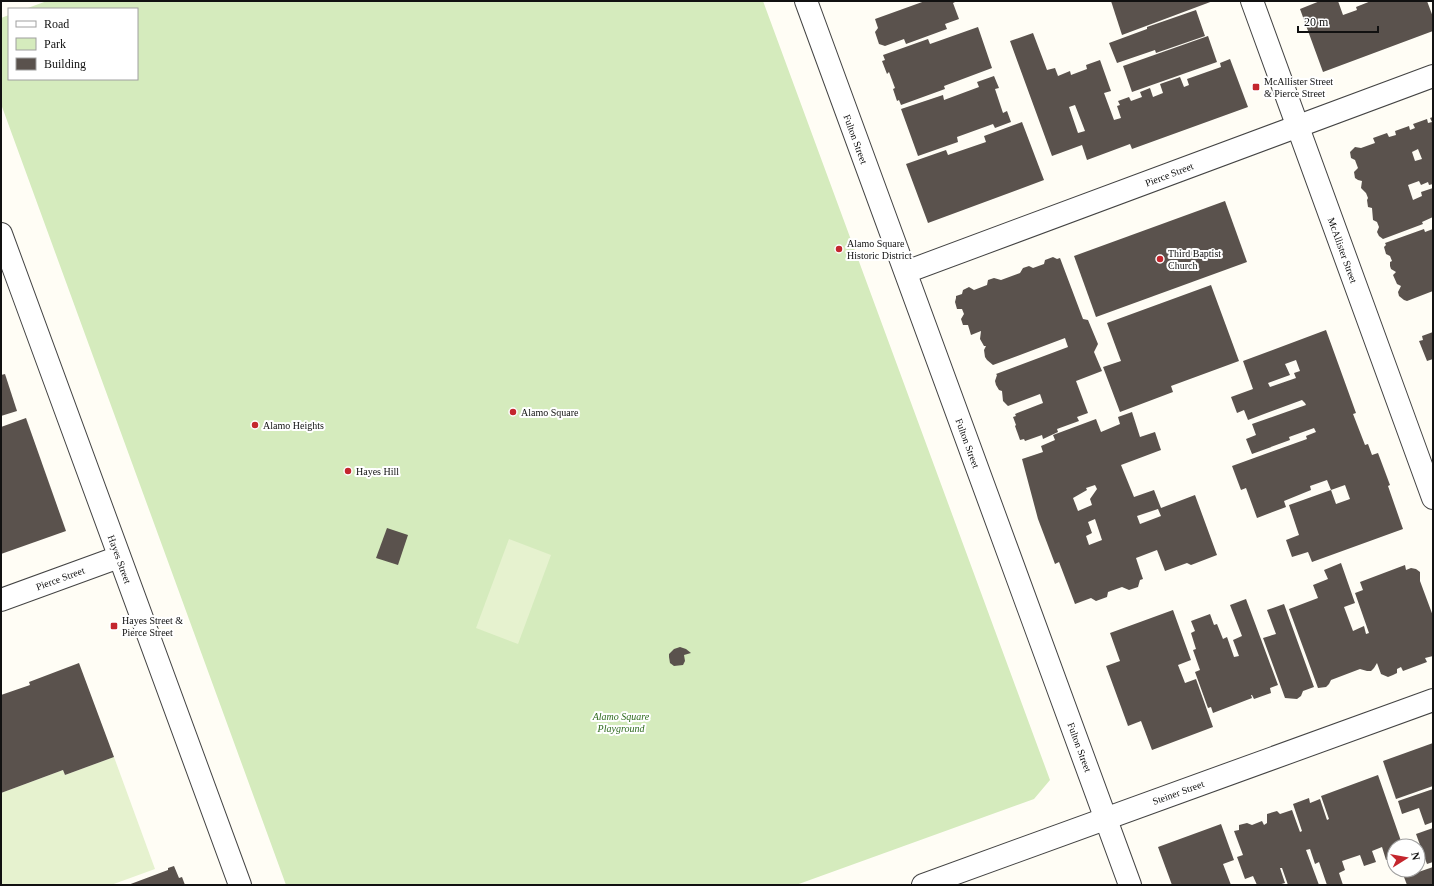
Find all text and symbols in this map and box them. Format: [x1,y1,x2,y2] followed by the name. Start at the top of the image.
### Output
[8,8,138,80] legend
[1298,8,1378,34] scale bar
[1304,15,1329,29] text: 20 m
[44,17,69,31] text: Road
[44,37,66,51] text: Park
[44,57,86,71] text: Building
[1264,76,1333,99] place label: McAllister Street & Pierce Street
[1251,82,1261,92] marker: McAllister Street & Pierce Street
[841,113,870,166] street label: Fulton Street
[1143,160,1195,189] street label: Pierce Street
[1326,216,1360,285] street label: McAllister Street
[847,238,912,261] place label: Alamo Square Historic District
[834,244,844,254] marker: Alamo Square Historic District
[1168,248,1221,271] place label: Third Baptist Church
[1155,254,1165,264] marker: Third Baptist Church
[508,407,518,417] marker: Alamo Square
[521,407,579,418] place label: Alamo Square
[953,417,982,470] street label: Fulton Street
[250,420,260,430] marker: Alamo Heights
[263,420,324,431] place label: Alamo Heights
[343,466,353,476] marker: Hayes Hill
[356,466,399,477] place label: Hayes Hill
[106,533,133,585] street label: Hayes Street
[34,565,86,592] street label: Pierce Street
[122,615,183,638] place label: Hayes Street & Pierce Street
[109,621,119,631] marker: Hayes Street & Pierce Street
[592,711,650,734] park label: Alamo Square Playground
[1065,721,1094,774] street label: Fulton Street
[1151,778,1206,807] street label: Steiner Street
[1386,838,1426,878] north arrow
[1409,851,1422,861] text: N

